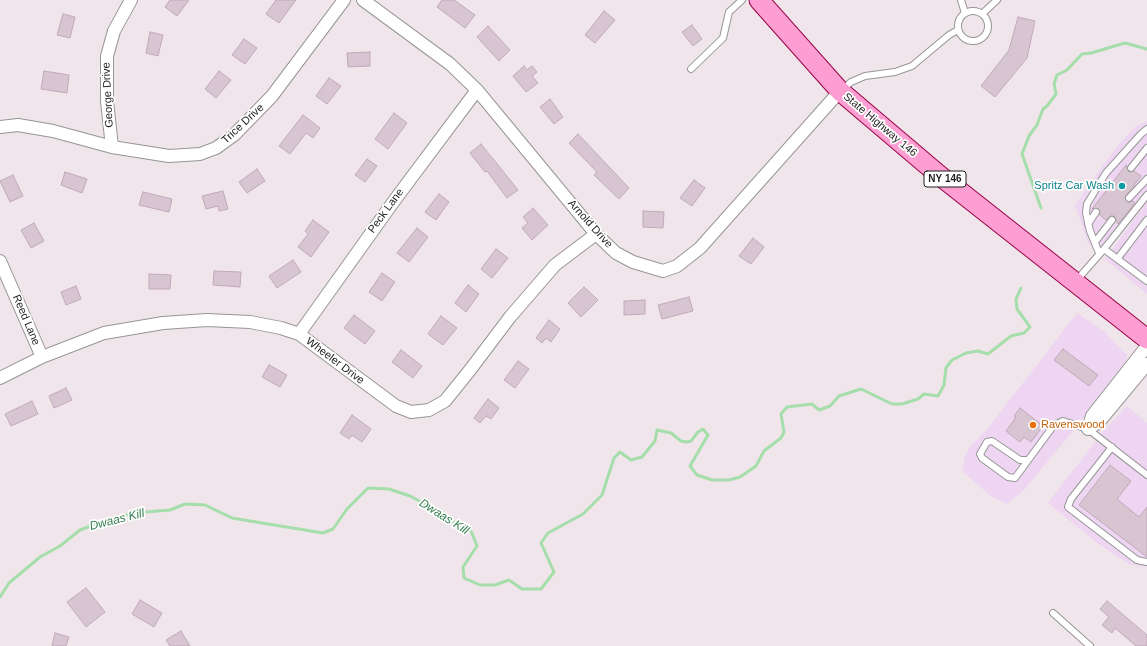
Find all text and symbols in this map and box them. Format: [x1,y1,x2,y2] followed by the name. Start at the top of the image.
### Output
[100,62,116,128] street label: George Drive
[840,90,920,160] street label: State Highway 146
[219,101,267,147] street label: Trice Drive
[924,171,966,187] road number: NY 146
[1034,179,1114,193] place label: Spritz Car Wash
[1117,181,1127,191] marker: Spritz Car Wash
[365,186,407,236] street label: Peck Lane
[565,197,615,251] street label: Arnold Drive
[9,293,43,347] street label: Reed Lane
[303,335,367,387] street label: Wheeler Drive
[1041,418,1105,432] place label: Ravenswood
[1028,420,1038,430] marker: Ravenswood
[416,496,472,538] water label: Dwaas Kill
[88,506,146,534] water label: Dwaas Kill

